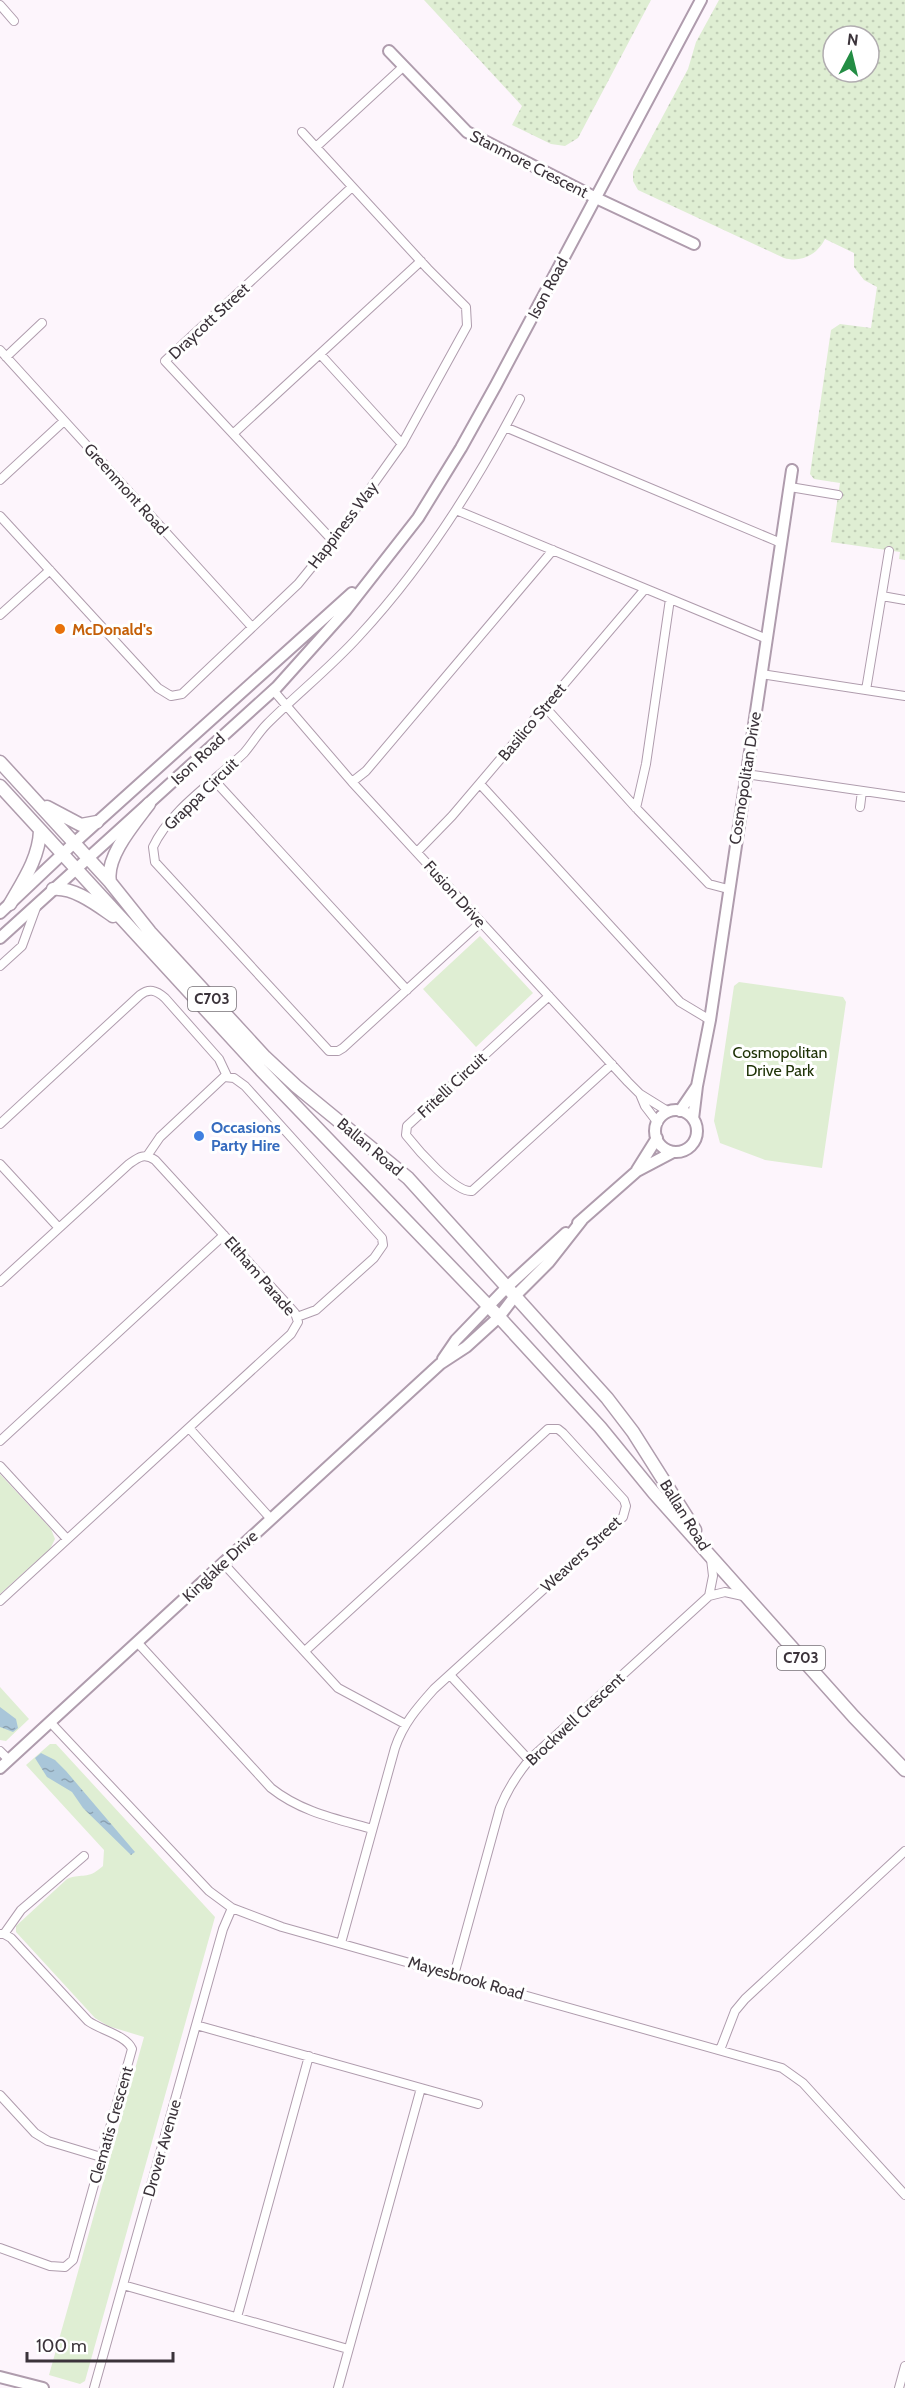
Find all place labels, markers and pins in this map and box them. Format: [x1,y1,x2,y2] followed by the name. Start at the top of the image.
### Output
[72,620,153,639] place label: McDonald's
[53,622,67,636] marker: McDonald's
[211,1118,281,1155] place label: Occasions Party Hire
[192,1129,206,1143] marker: Occasions Party Hire

